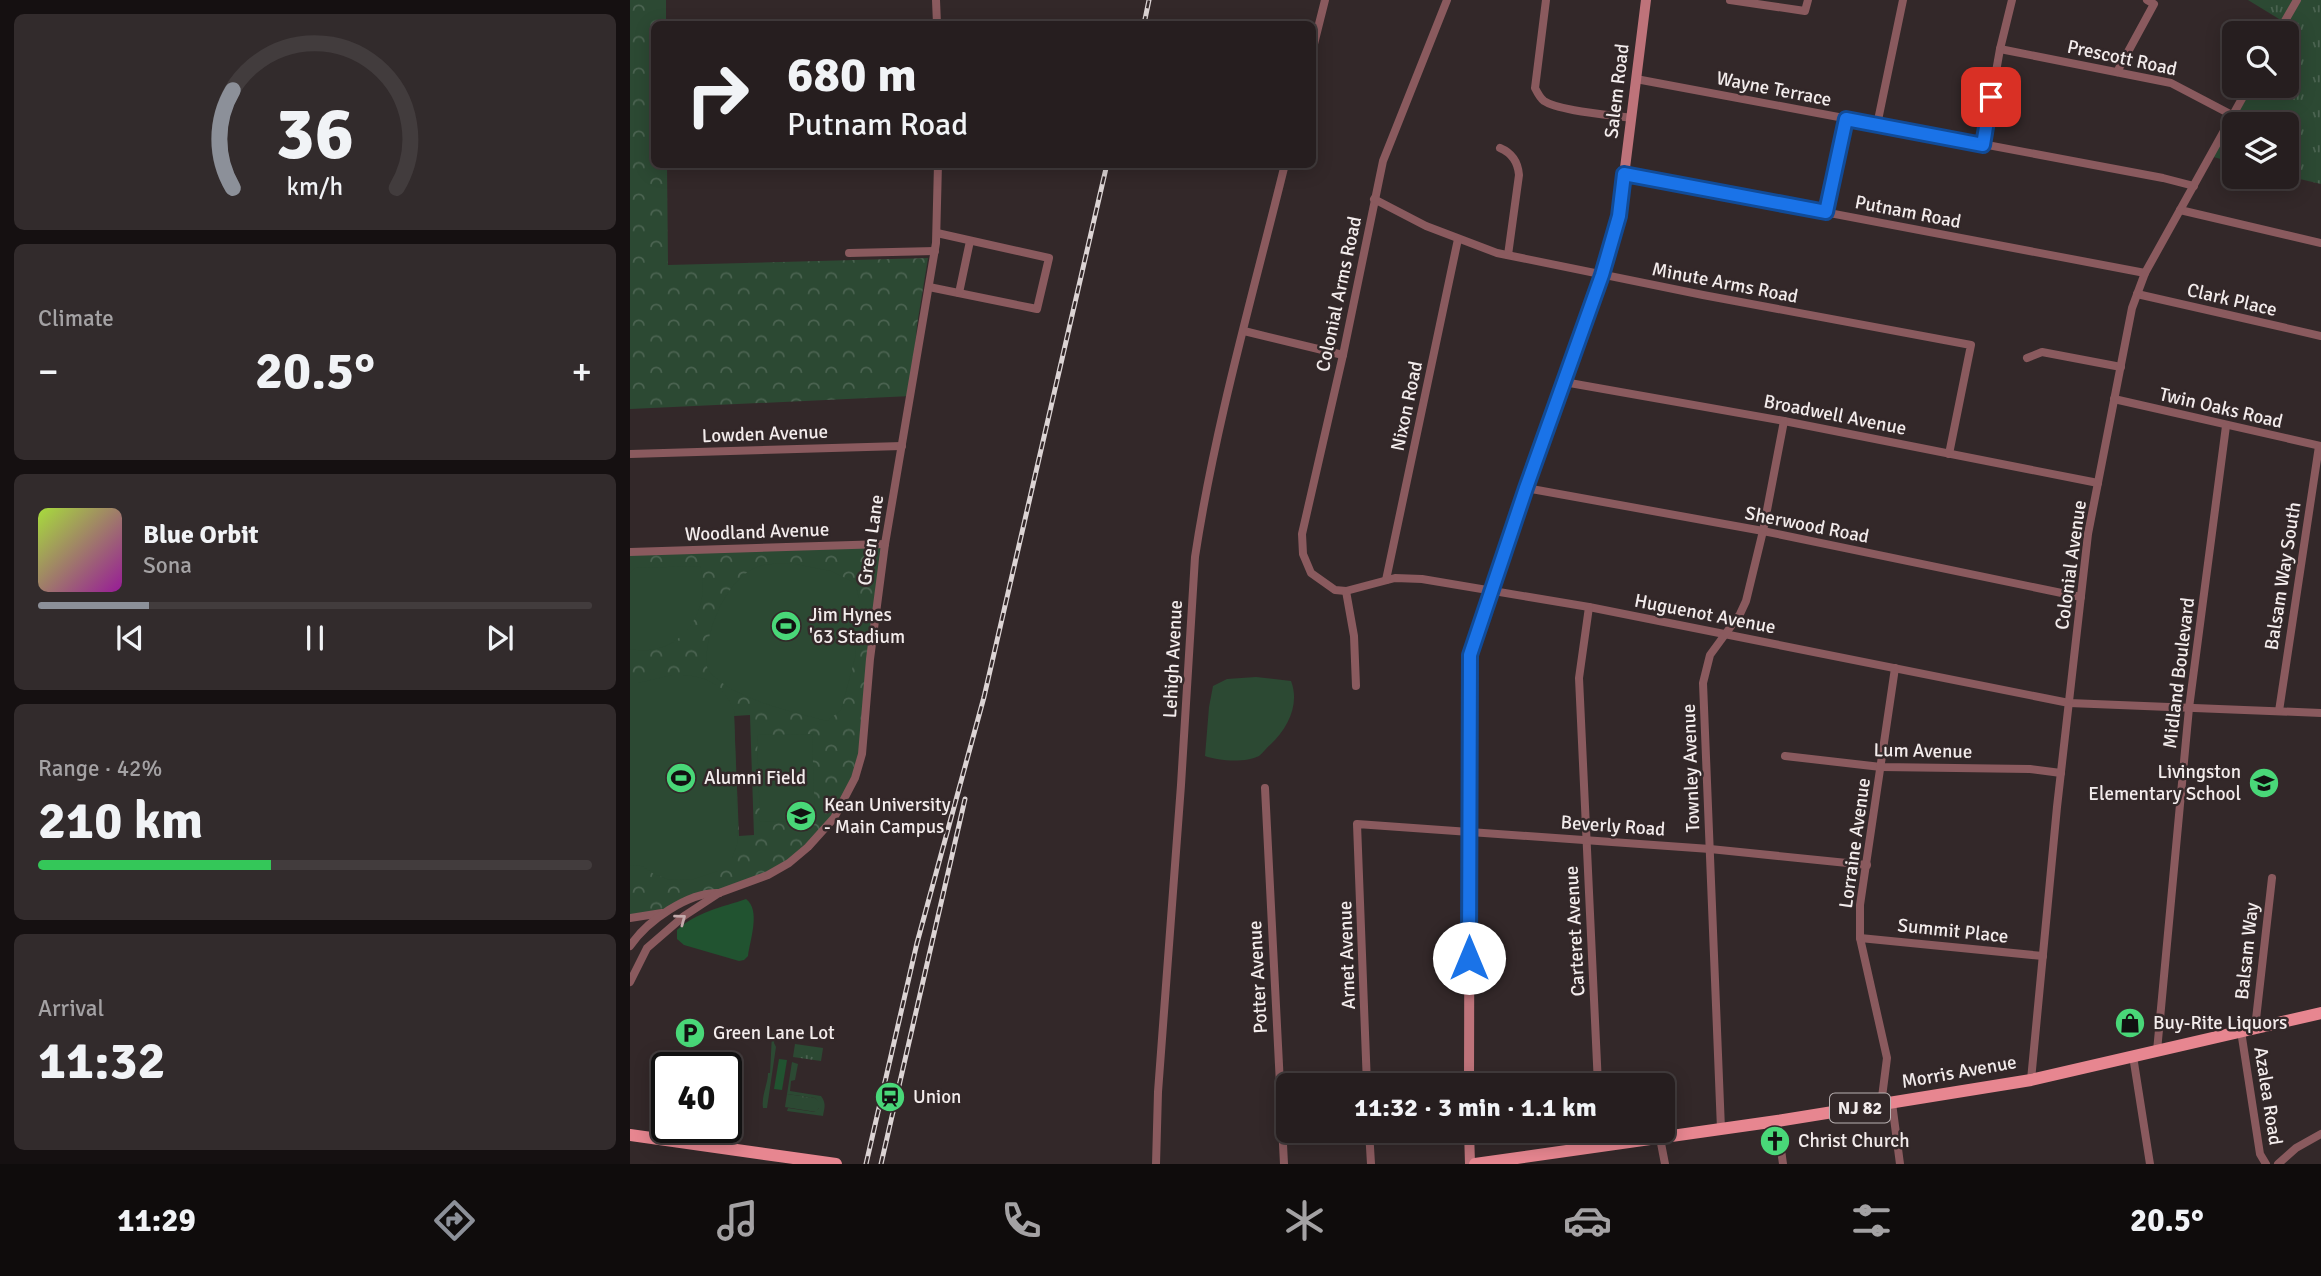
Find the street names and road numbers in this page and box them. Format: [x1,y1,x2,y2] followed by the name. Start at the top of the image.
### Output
[2065,35,2179,81] street label: Prescott Road
[1599,42,1635,140] street label: Salem Road
[1714,66,1834,112] street label: Wayne Terrace
[1853,190,1963,234] street label: Putnam Road
[1311,214,1367,374] street label: Colonial Arms Road
[1650,257,1800,309] street label: Minute Arms Road
[2185,278,2279,322] street label: Clark Place
[1386,359,1428,453] street label: Nixon Road
[2157,382,2285,434] street label: Twin Oaks Road
[1762,389,1908,441] street label: Broadwell Avenue
[701,420,829,448] street label: Lowden Avenue
[853,493,889,587] street label: Green Lane
[2050,499,2092,631] street label: Colonial Avenue
[2259,500,2307,652] street label: Balsam Way South
[1743,501,1871,549] street label: Sherwood Road
[684,517,830,547] street label: Woodland Avenue
[1632,589,1778,639] street label: Huguenot Avenue
[2158,596,2200,750] street label: Midland Boulevard
[1158,599,1188,719] street label: Lehigh Avenue
[1677,703,1705,833] street label: Townley Avenue
[1873,738,1973,764] street label: Lum Avenue
[1834,776,1876,910] street label: Lorraine Avenue
[1560,810,1666,842] street label: Beverly Road
[1560,865,1590,997] street label: Carteret Avenue
[1333,900,1361,1010] street label: Arnet Avenue
[2230,901,2264,1001] street label: Balsam Way
[1896,913,2010,949] street label: Summit Place
[1243,920,1273,1034] street label: Potter Avenue
[2248,1045,2288,1147] street label: Azalea Road
[1899,1050,2019,1094] street label: Morris Avenue
[1830,1093,1890,1122] road number: NJ 82

